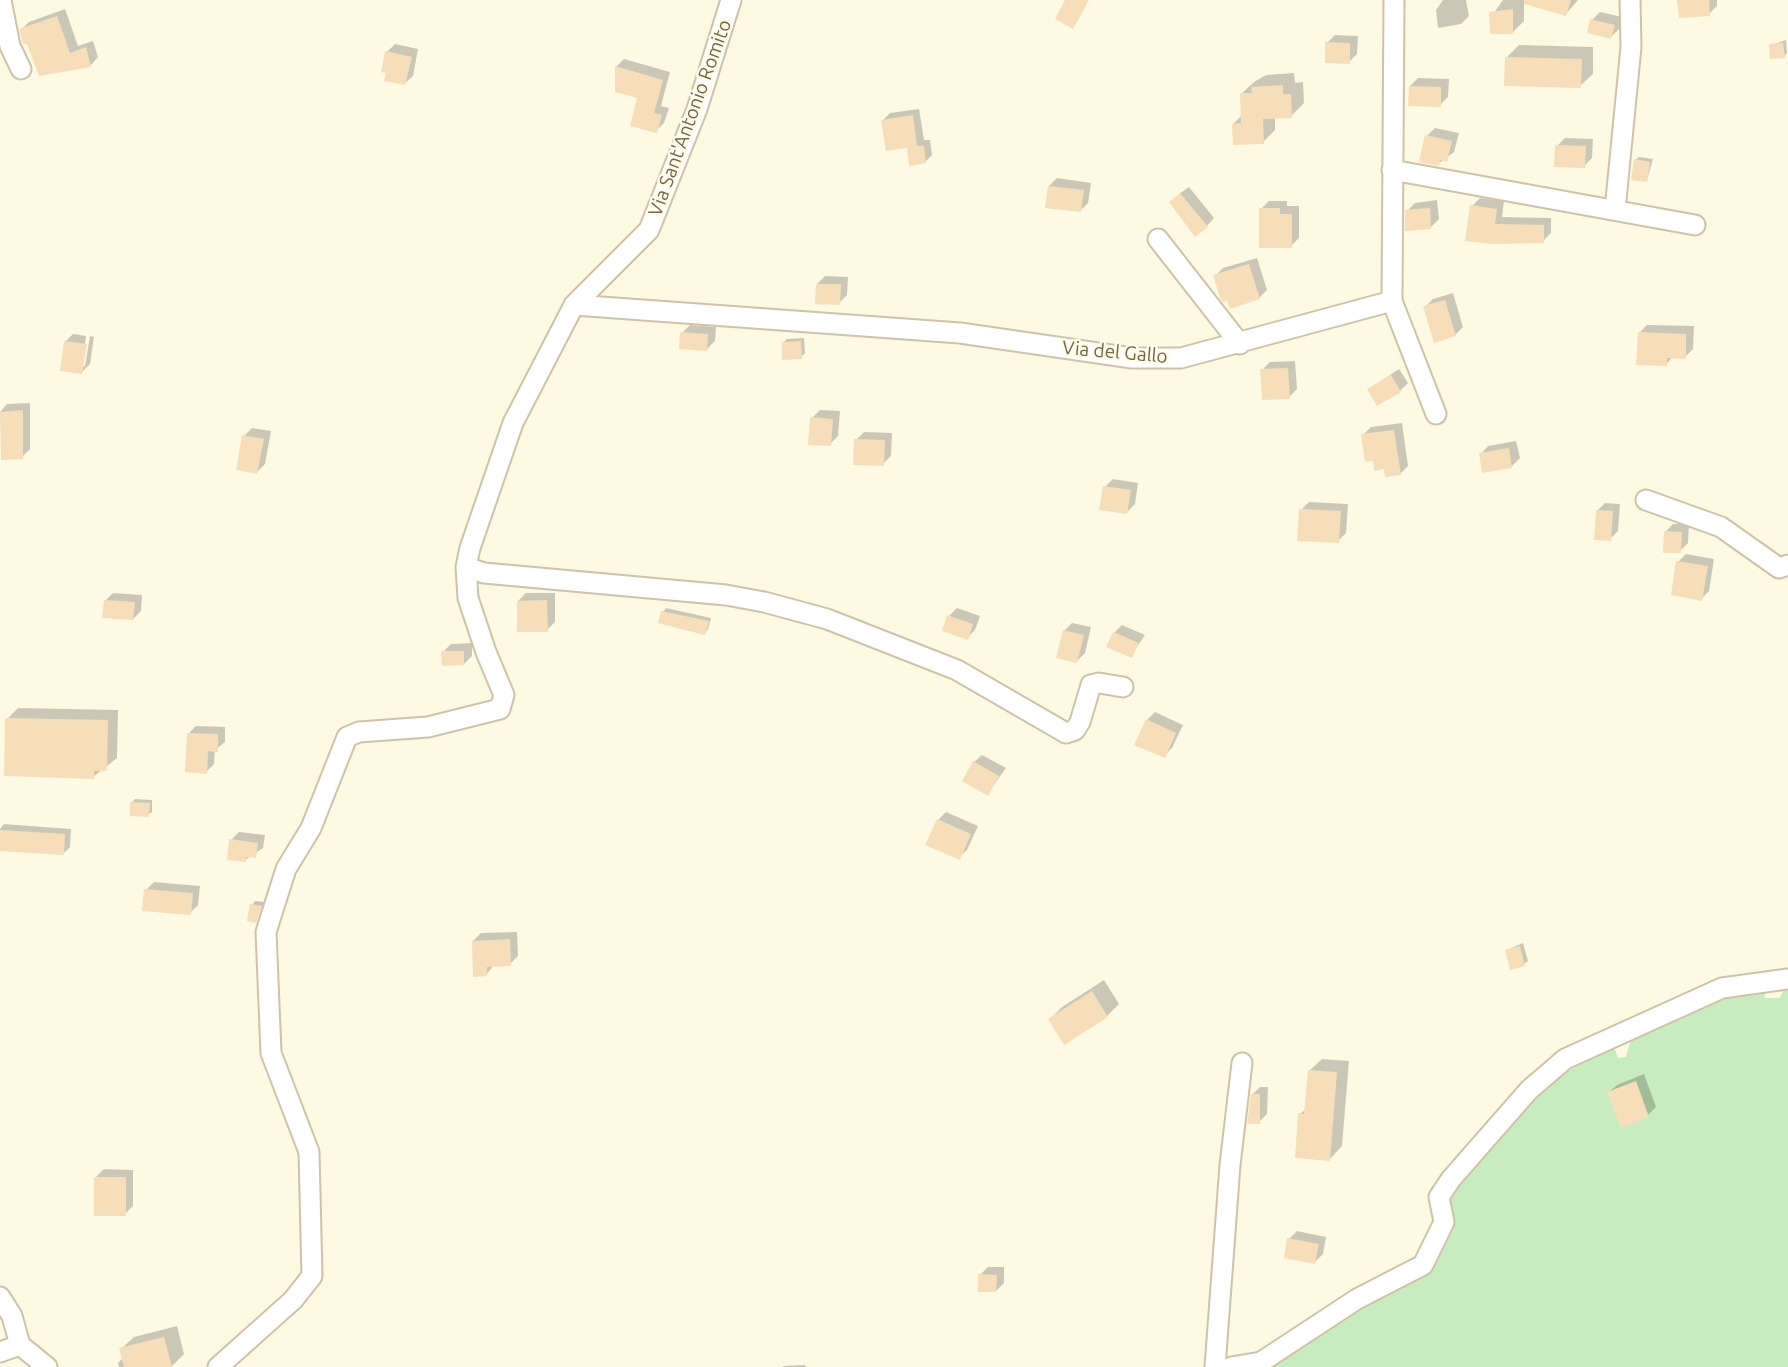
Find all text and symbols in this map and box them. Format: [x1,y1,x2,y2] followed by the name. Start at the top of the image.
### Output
[644,16,736,220] street label: Via Sant'Antonio Romito
[1061,336,1169,368] street label: Via del Gallo

